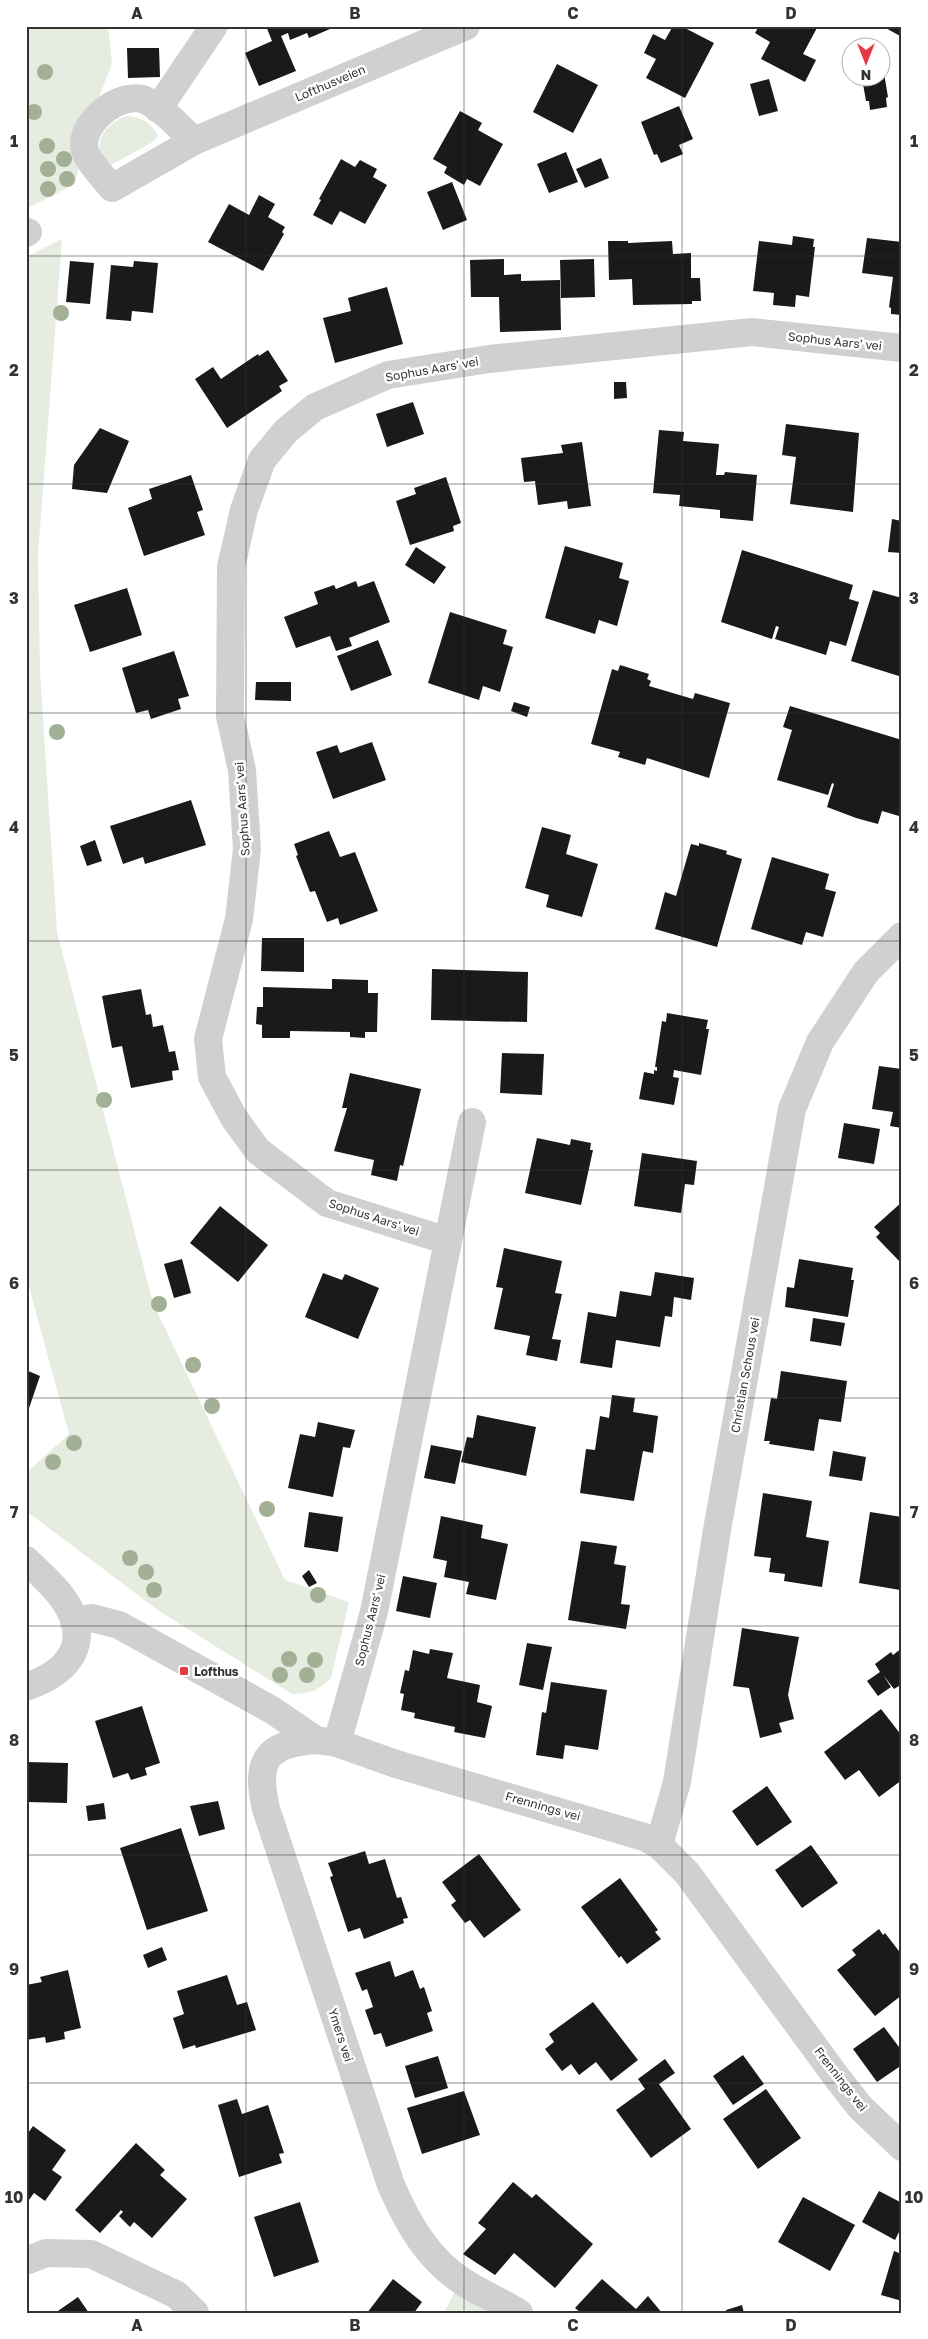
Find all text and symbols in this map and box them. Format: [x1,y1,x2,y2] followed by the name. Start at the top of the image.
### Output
[131,3,143,23] text: A
[349,3,361,23] text: B
[567,3,579,23] text: C
[785,3,797,23] text: D
[840,38,890,88] north arrow
[293,61,367,105] street label: Lofthusveien
[861,67,871,84] text: N
[10,131,18,151] text: 1
[910,131,918,151] text: 1
[787,329,883,353] street label: Sophus Aars' vei
[384,353,480,385] street label: Sophus Aars' vei
[9,360,19,380] text: 2
[909,360,919,380] text: 2
[9,588,19,608] text: 3
[909,588,919,608] text: 3
[231,761,253,857] street label: Sophus Aars' vei
[9,817,19,837] text: 4
[909,817,919,837] text: 4
[9,1045,19,1065] text: 5
[909,1045,919,1065] text: 5
[327,1195,421,1239] street label: Sophus Aars' vei
[9,1273,19,1293] text: 6
[909,1273,919,1293] text: 6
[727,1316,763,1434] street label: Christian Schous vei
[10,1502,19,1522] text: 7
[910,1502,919,1522] text: 7
[351,1572,389,1668] street label: Sophus Aars' vei
[194,1664,239,1679] place label: Lofthus
[178,1665,190,1677] marker: Lofthus
[9,1730,19,1750] text: 8
[909,1730,919,1750] text: 8
[504,1788,582,1824] street label: Frennings vei
[9,1959,19,1979] text: 9
[909,1959,919,1979] text: 9
[325,2006,357,2064] street label: Ymers vei
[811,2044,871,2114] street label: Frennings vei
[5,2187,23,2207] text: 10
[905,2187,923,2207] text: 10
[131,2315,143,2335] text: A
[349,2315,361,2335] text: B
[567,2315,579,2335] text: C
[785,2315,797,2335] text: D

